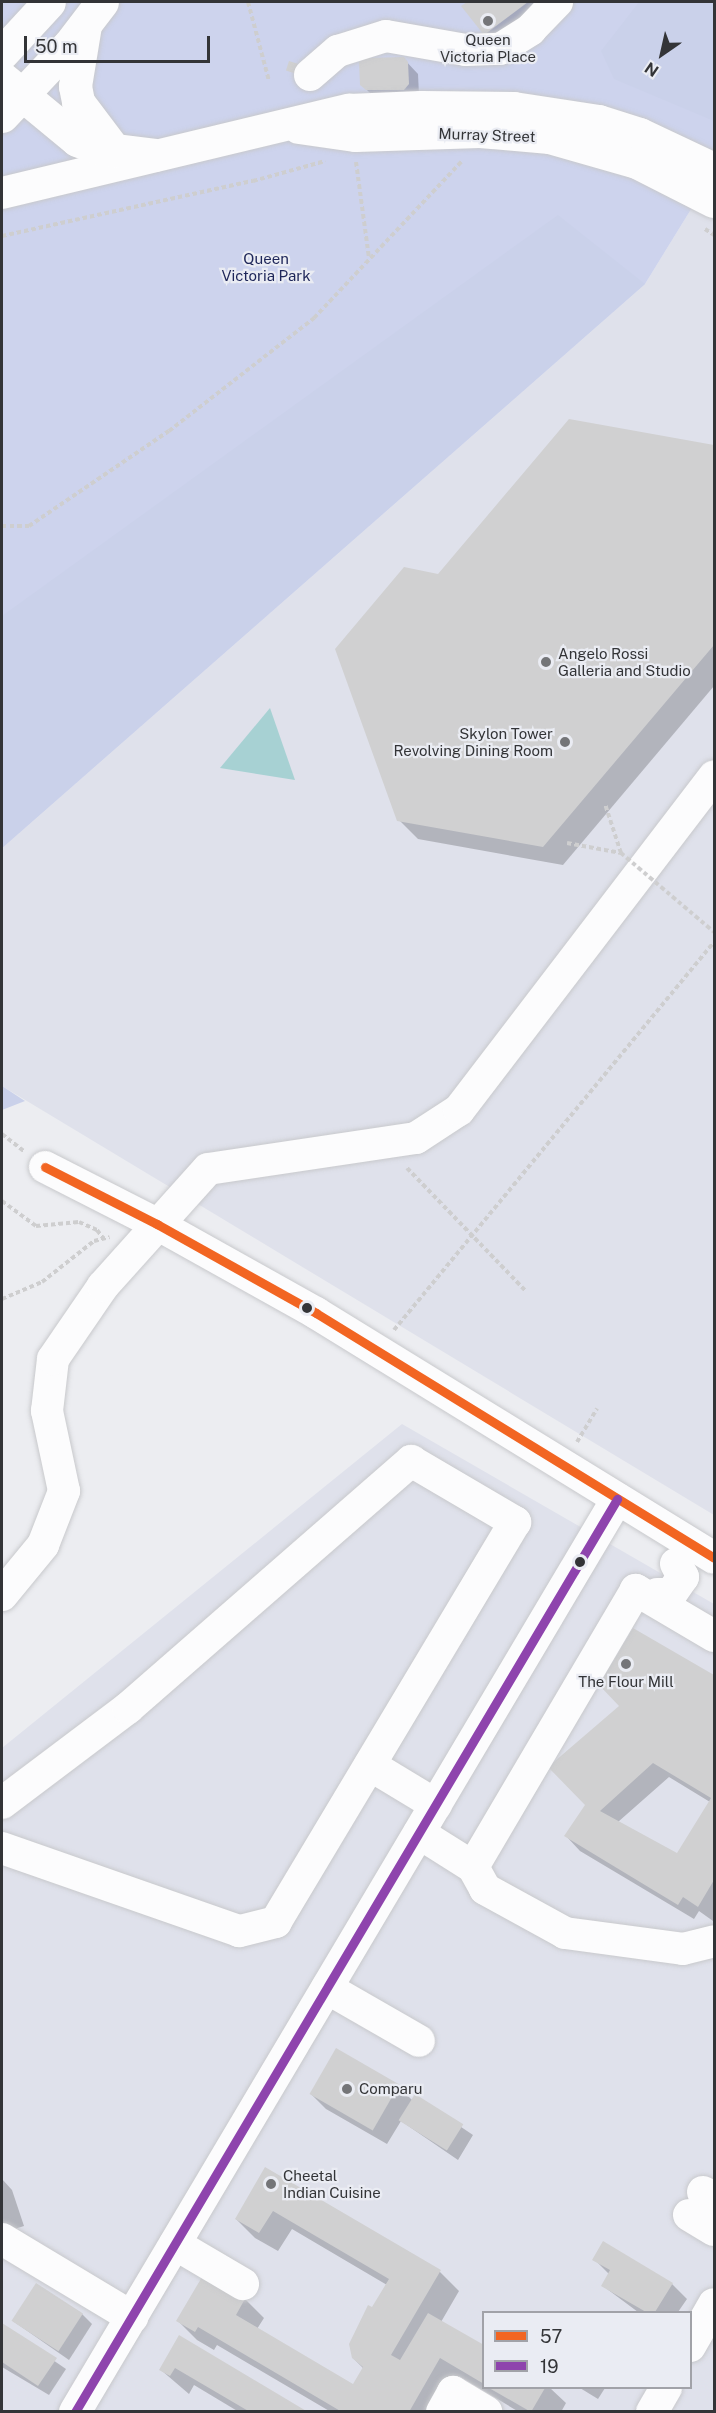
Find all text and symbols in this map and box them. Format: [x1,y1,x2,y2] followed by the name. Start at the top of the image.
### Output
[481,14,495,28] marker: Queen Victoria Place
[27,24,213,62] scale bar
[632,24,692,84] north arrow
[440,30,536,65] place label: Queen Victoria Place
[35,36,78,57] text: 50 m
[641,58,662,81] text: N
[438,124,536,146] street label: Murray Street
[221,249,311,284] park label: Queen Victoria Park
[558,644,691,679] place label: Angelo Rossi Galleria and Studio
[539,655,553,669] marker: Angelo Rossi Galleria and Studio
[393,724,553,759] place label: Skylon Tower Revolving Dining Room
[558,735,572,749] marker: Skylon Tower Revolving Dining Room
[301,1302,313,1314] unlabelled marker
[574,1556,586,1568] unlabelled marker
[619,1657,633,1671] marker: The Flour Mill
[578,1673,674,1691] place label: The Flour Mill
[359,2080,422,2098] place label: Comparu
[340,2082,354,2096] marker: Comparu
[283,2166,381,2201] place label: Cheetal Indian Cuisine
[264,2177,278,2191] marker: Cheetal Indian Cuisine
[482,2311,692,2389] legend
[540,2326,562,2347] text: 57
[540,2356,559,2377] text: 19

